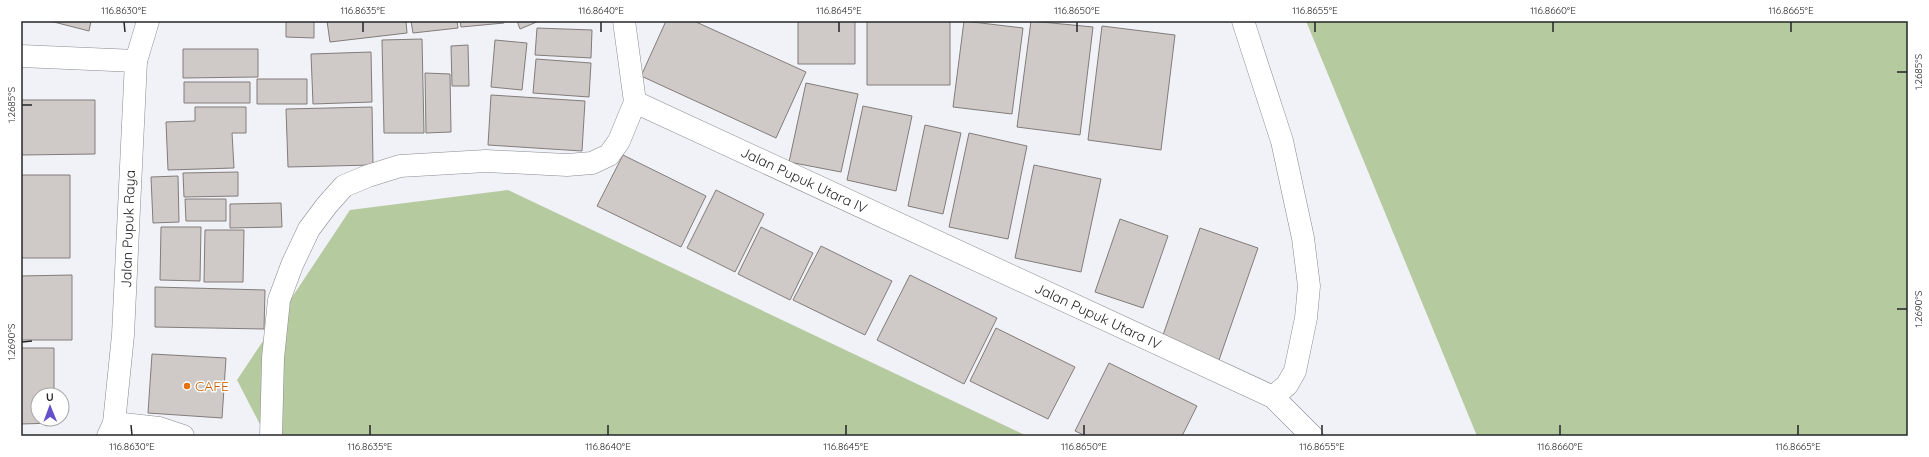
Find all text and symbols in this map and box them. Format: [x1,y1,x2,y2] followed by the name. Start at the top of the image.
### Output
[101,4,147,17] text: 116.8630°E
[340,4,386,17] text: 116.8635°E
[578,4,624,17] text: 116.8640°E
[816,4,862,17] text: 116.8645°E
[1054,4,1100,17] text: 116.8650°E
[1292,4,1338,17] text: 116.8655°E
[1530,4,1576,17] text: 116.8660°E
[1768,4,1814,17] text: 116.8665°E
[1912,54,1925,90] text: 1.2685°S
[5,87,18,123] text: 1.2685°S
[738,143,870,217] street label: Jalan Pupuk Utara IV
[117,169,139,289] street label: Jalan Pupuk Raya
[1032,279,1164,353] street label: Jalan Pupuk Utara IV
[1912,290,1925,327] text: 1.2690°S
[5,323,18,360] text: 1.2690°S
[195,377,229,395] place label: CAFE
[182,381,192,391] marker: CAFE
[30,387,70,427] north arrow
[46,390,54,404] text: U
[109,440,155,453] text: 116.8630°E
[347,440,393,453] text: 116.8635°E
[585,440,631,453] text: 116.8640°E
[823,440,869,453] text: 116.8645°E
[1061,440,1107,453] text: 116.8650°E
[1299,440,1345,453] text: 116.8655°E
[1537,440,1583,453] text: 116.8660°E
[1775,440,1821,453] text: 116.8665°E

